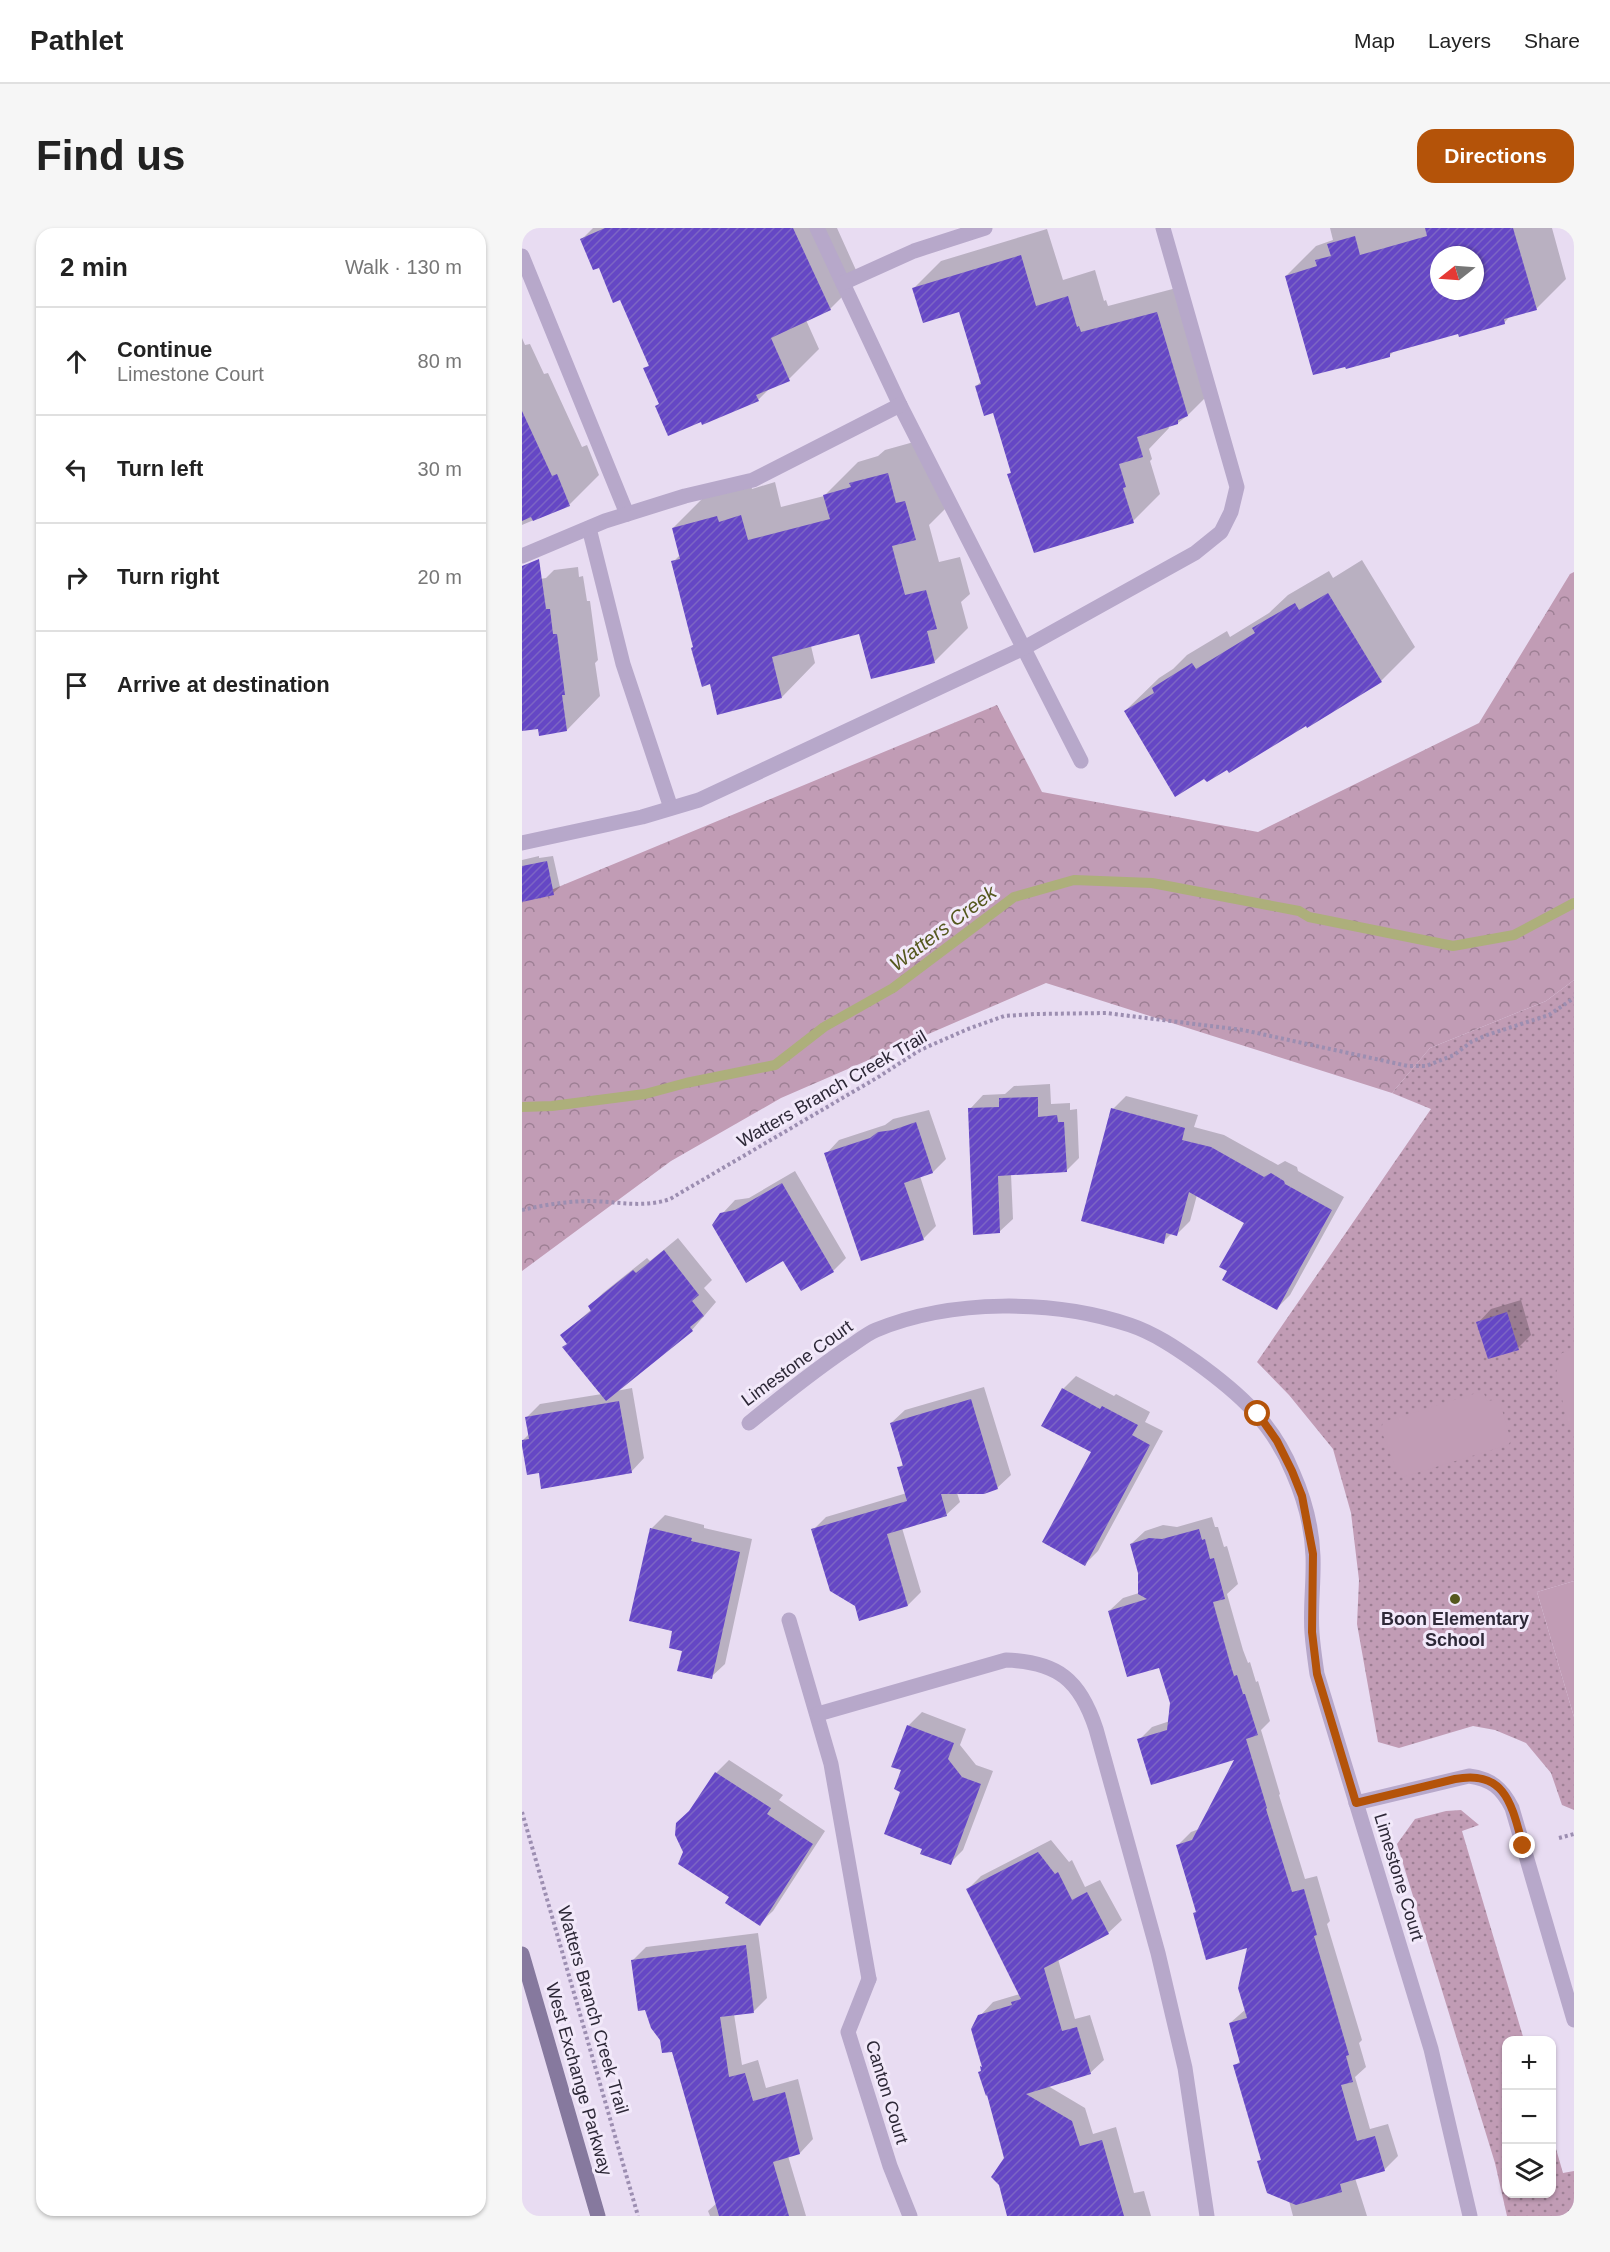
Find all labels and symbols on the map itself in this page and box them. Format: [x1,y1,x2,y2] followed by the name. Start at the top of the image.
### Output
[1430,246,1484,300] north arrow
[885,880,1001,975] water label: Watters Creek
[734,1026,930,1152] street label: Watters Branch Creek Trail
[738,1316,856,1410] street label: Limestone Court
[1244,1400,1270,1426] route start
[1448,1592,1462,1606] marker: Boon Elementary School
[1381,1609,1529,1650] place label: Boon Elementary School
[1370,1811,1428,1943] street label: Limestone Court
[1509,1832,1535,1858] route end
[554,1904,632,2116] street label: Watters Branch Creek Trail
[542,1980,616,2178] street label: West Exchange Parkway
[862,2038,912,2146] street label: Canton Court

